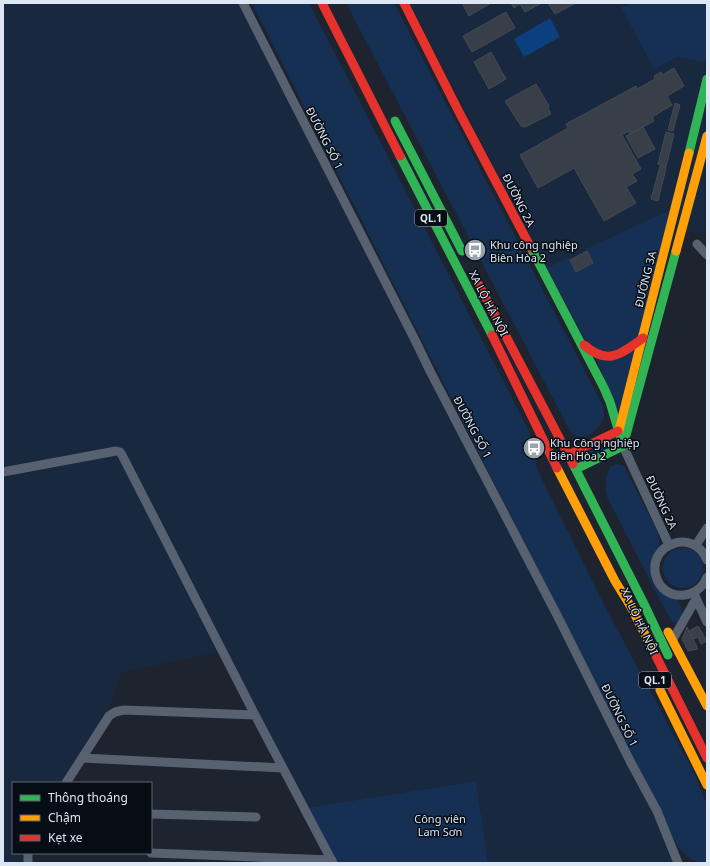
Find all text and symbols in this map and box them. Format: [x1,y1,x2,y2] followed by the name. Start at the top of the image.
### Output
[303,104,347,172] street label: ĐƯỜNG SỐ 1
[499,171,539,230] street label: ĐƯỜNG 2A
[415,210,447,226] road number: QL.1
[462,237,488,263] bus stop icon: Khu công nghiệp Biên Hòa 2
[490,237,578,265] place label: Khu công nghiệp Biên Hòa 2
[631,248,659,309] street label: ĐƯỜNG 3A
[466,267,512,339] street label: XA LỘ HÀ NỘI
[450,393,496,461] street label: ĐƯỜNG SỐ 1
[521,435,547,461] bus stop icon: Khu Công nghiệp Biên Hòa 2
[550,435,640,463] place label: Khu Công nghiệp Biên Hòa 2
[643,473,681,532] street label: ĐƯỜNG 2A
[618,585,662,657] street label: XA LỘ HÀ NỘI
[639,672,671,688] road number: QL.1
[598,681,642,749] street label: ĐƯỜNG SỐ 1
[12,782,152,854] legend
[48,789,128,806] text: Thông thoáng
[48,809,81,826] text: Chậm
[414,811,466,839] park label: Công viên Lam Sơn
[48,829,83,846] text: Kẹt xe

